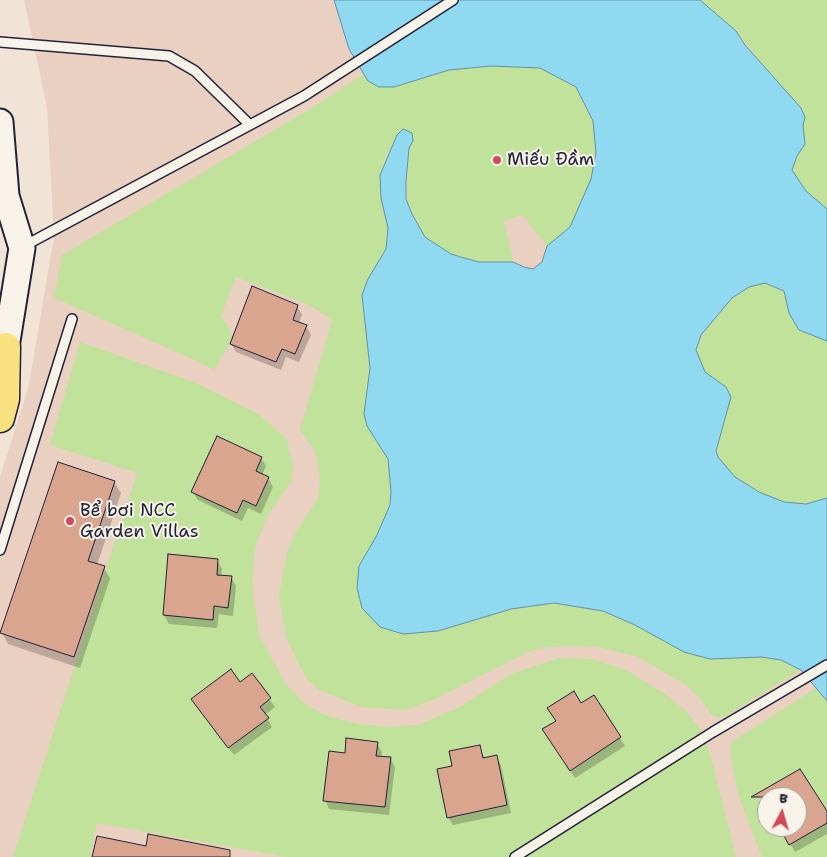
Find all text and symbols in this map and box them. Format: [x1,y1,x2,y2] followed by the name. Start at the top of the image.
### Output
[507,149,594,171] place label: Miếu Đầm
[491,154,503,166] marker: Miếu Đầm
[80,500,199,542] place label: Bể bơi NCC Garden Villas
[64,515,76,527] marker: Bể bơi NCC Garden Villas
[757,787,807,837] north arrow
[778,789,789,807] text: B

